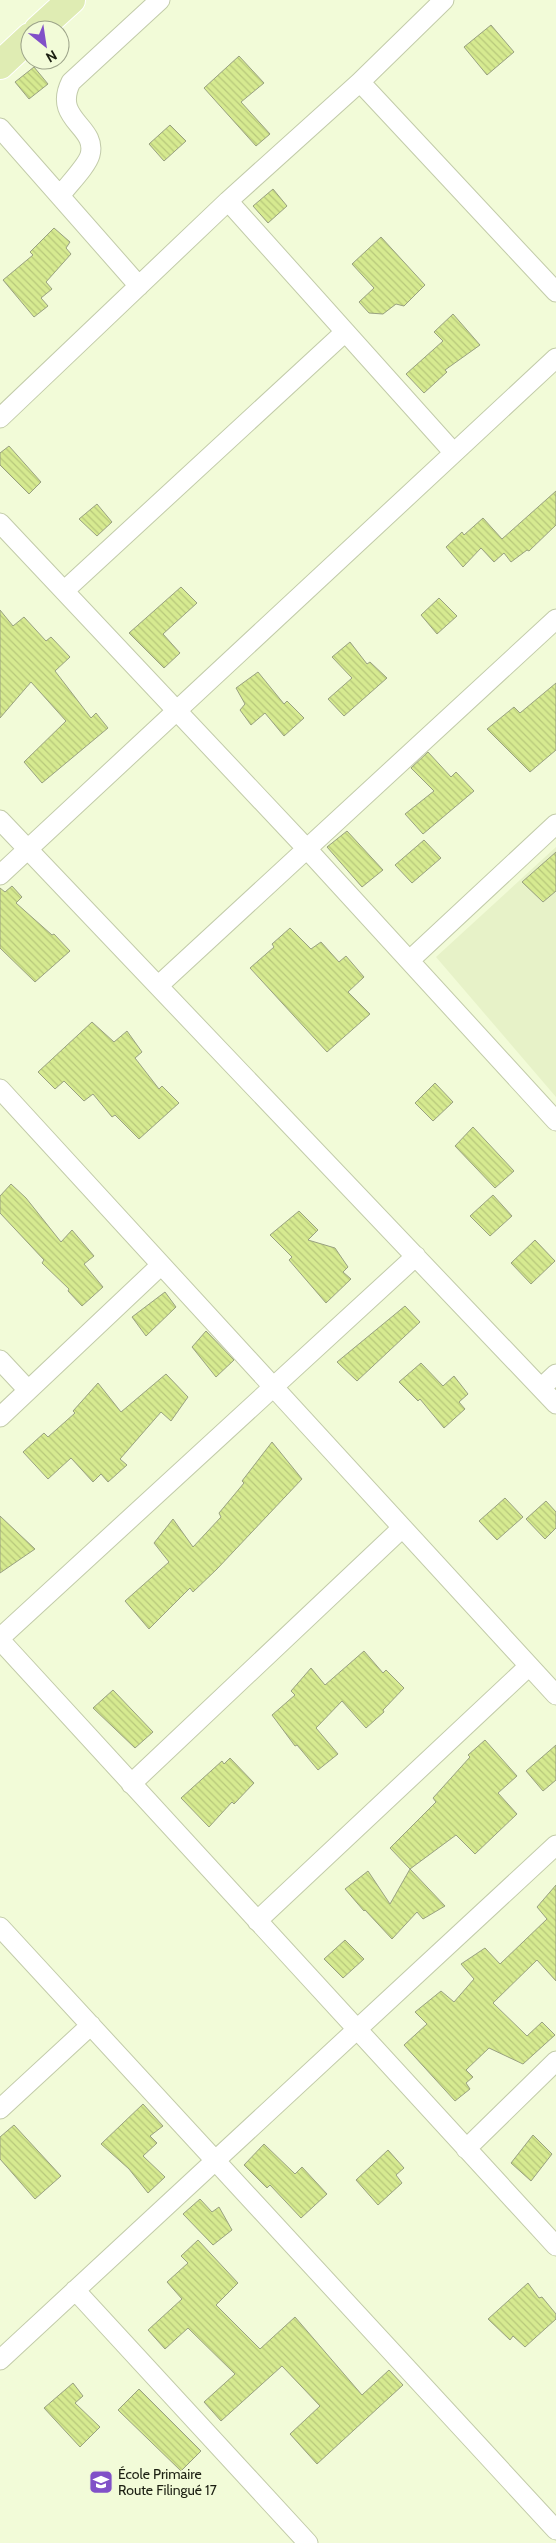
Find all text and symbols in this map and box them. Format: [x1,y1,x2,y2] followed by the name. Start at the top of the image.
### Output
[20,20,70,70] north arrow
[43,46,60,67] text: N
[118,2465,217,2499] place label: École Primaire Route Filingué 17
[88,2469,114,2495] school or university icon: École Primaire Route Filingué 17

